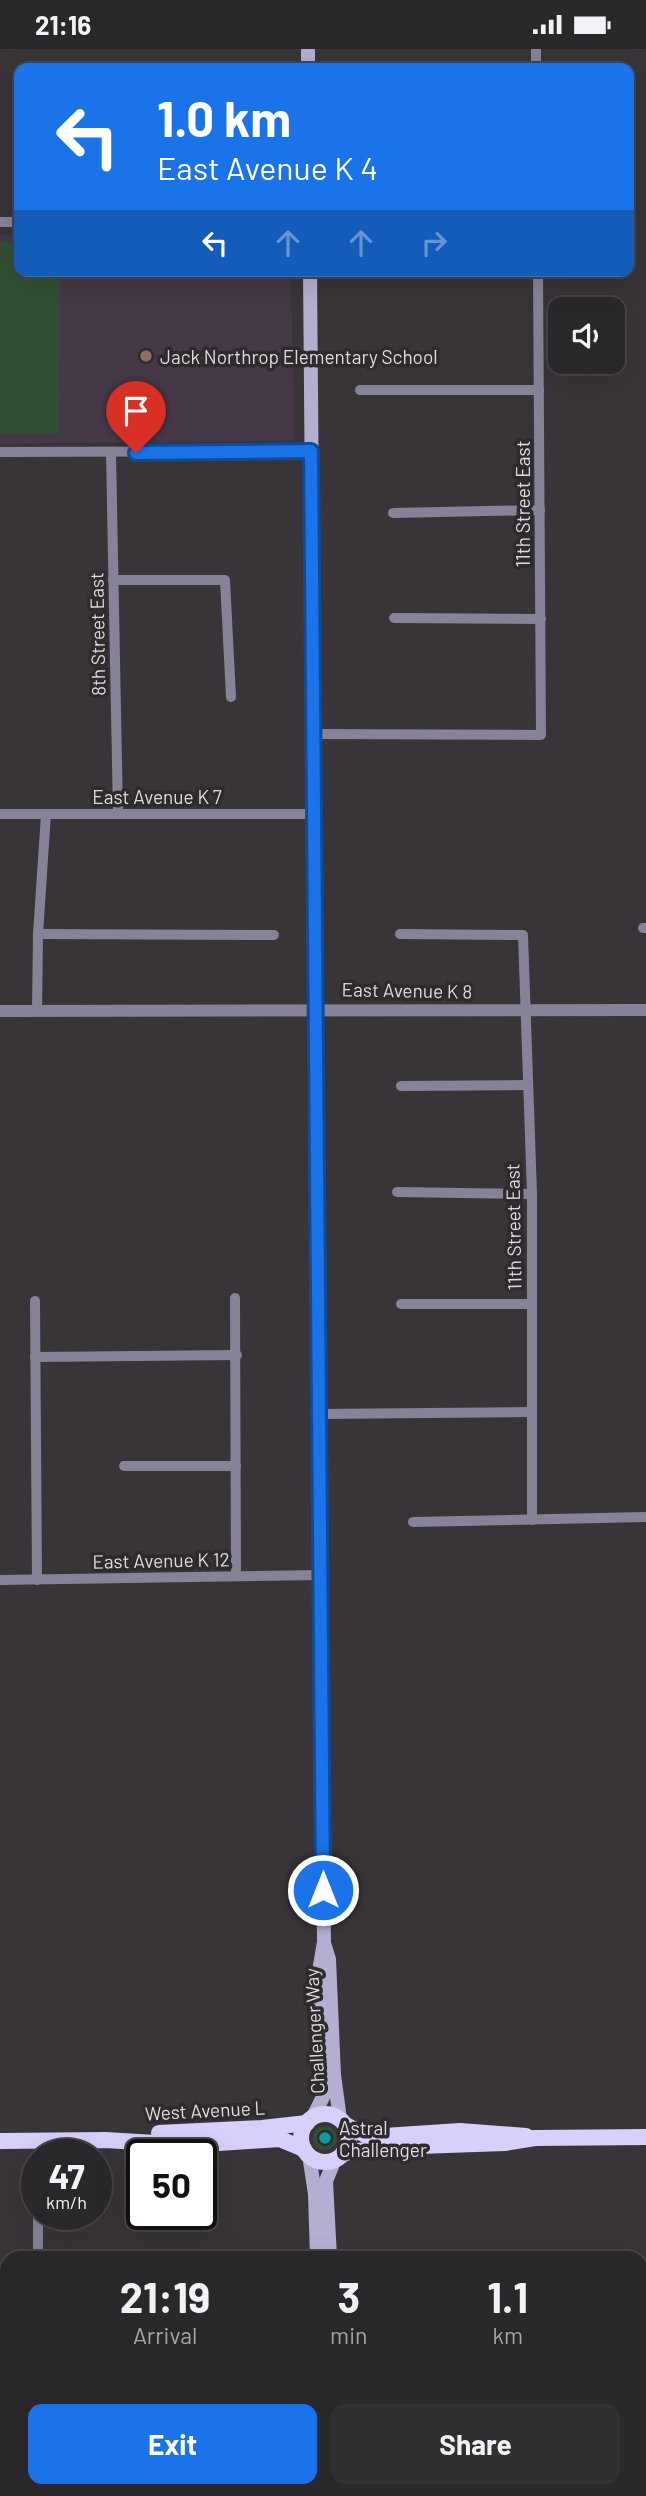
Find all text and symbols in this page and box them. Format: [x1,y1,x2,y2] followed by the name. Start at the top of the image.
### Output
[35,9,91,40] text: 21:16
[157,88,291,147] text: 1.0 km
[42,91,133,182] icon: left
[157,148,378,186] text: East Avenue K 4
[196,224,234,262] icon: left
[269,224,307,262] icon: ahead
[342,224,380,262] icon: ahead
[415,224,453,262] icon: right
[548,297,625,374] map controls
[548,297,625,374] button: sound
[160,345,438,368] place label: Jack Northrop Elementary School
[138,348,154,364] marker: Jack Northrop Elementary School
[106,381,166,453] pin
[117,392,155,430] icon: arrive
[511,440,534,568] street label: 11th Street East
[84,572,110,696] street label: 8th Street East
[92,785,222,808] street label: East Avenue K 7
[342,977,472,1003] street label: East Avenue K 8
[500,1163,526,1291] street label: 11th Street East
[92,1547,230,1573] street label: East Avenue K 12
[286,1853,360,1927] position arrow
[299,1967,329,2094] street label: Challenger Way
[144,2095,266,2125] street label: West Avenue L
[339,2116,427,2161] place label: Astral Challenger
[317,2130,333,2146] marker: Astral Challenger
[126,2139,217,2230] speed limit sign: 50
[48,2154,85,2196] text: 47
[46,2191,87,2213] text: km/h
[120,2271,210,2321] text: 21:19
[337,2271,360,2321] text: 3
[487,2271,528,2321] text: 1.1
[133,2321,197,2349] text: Arrival
[330,2321,367,2349] text: min
[492,2321,523,2349] text: km
[28,2404,317,2484] button: Exit
[331,2404,620,2484] button: Share

